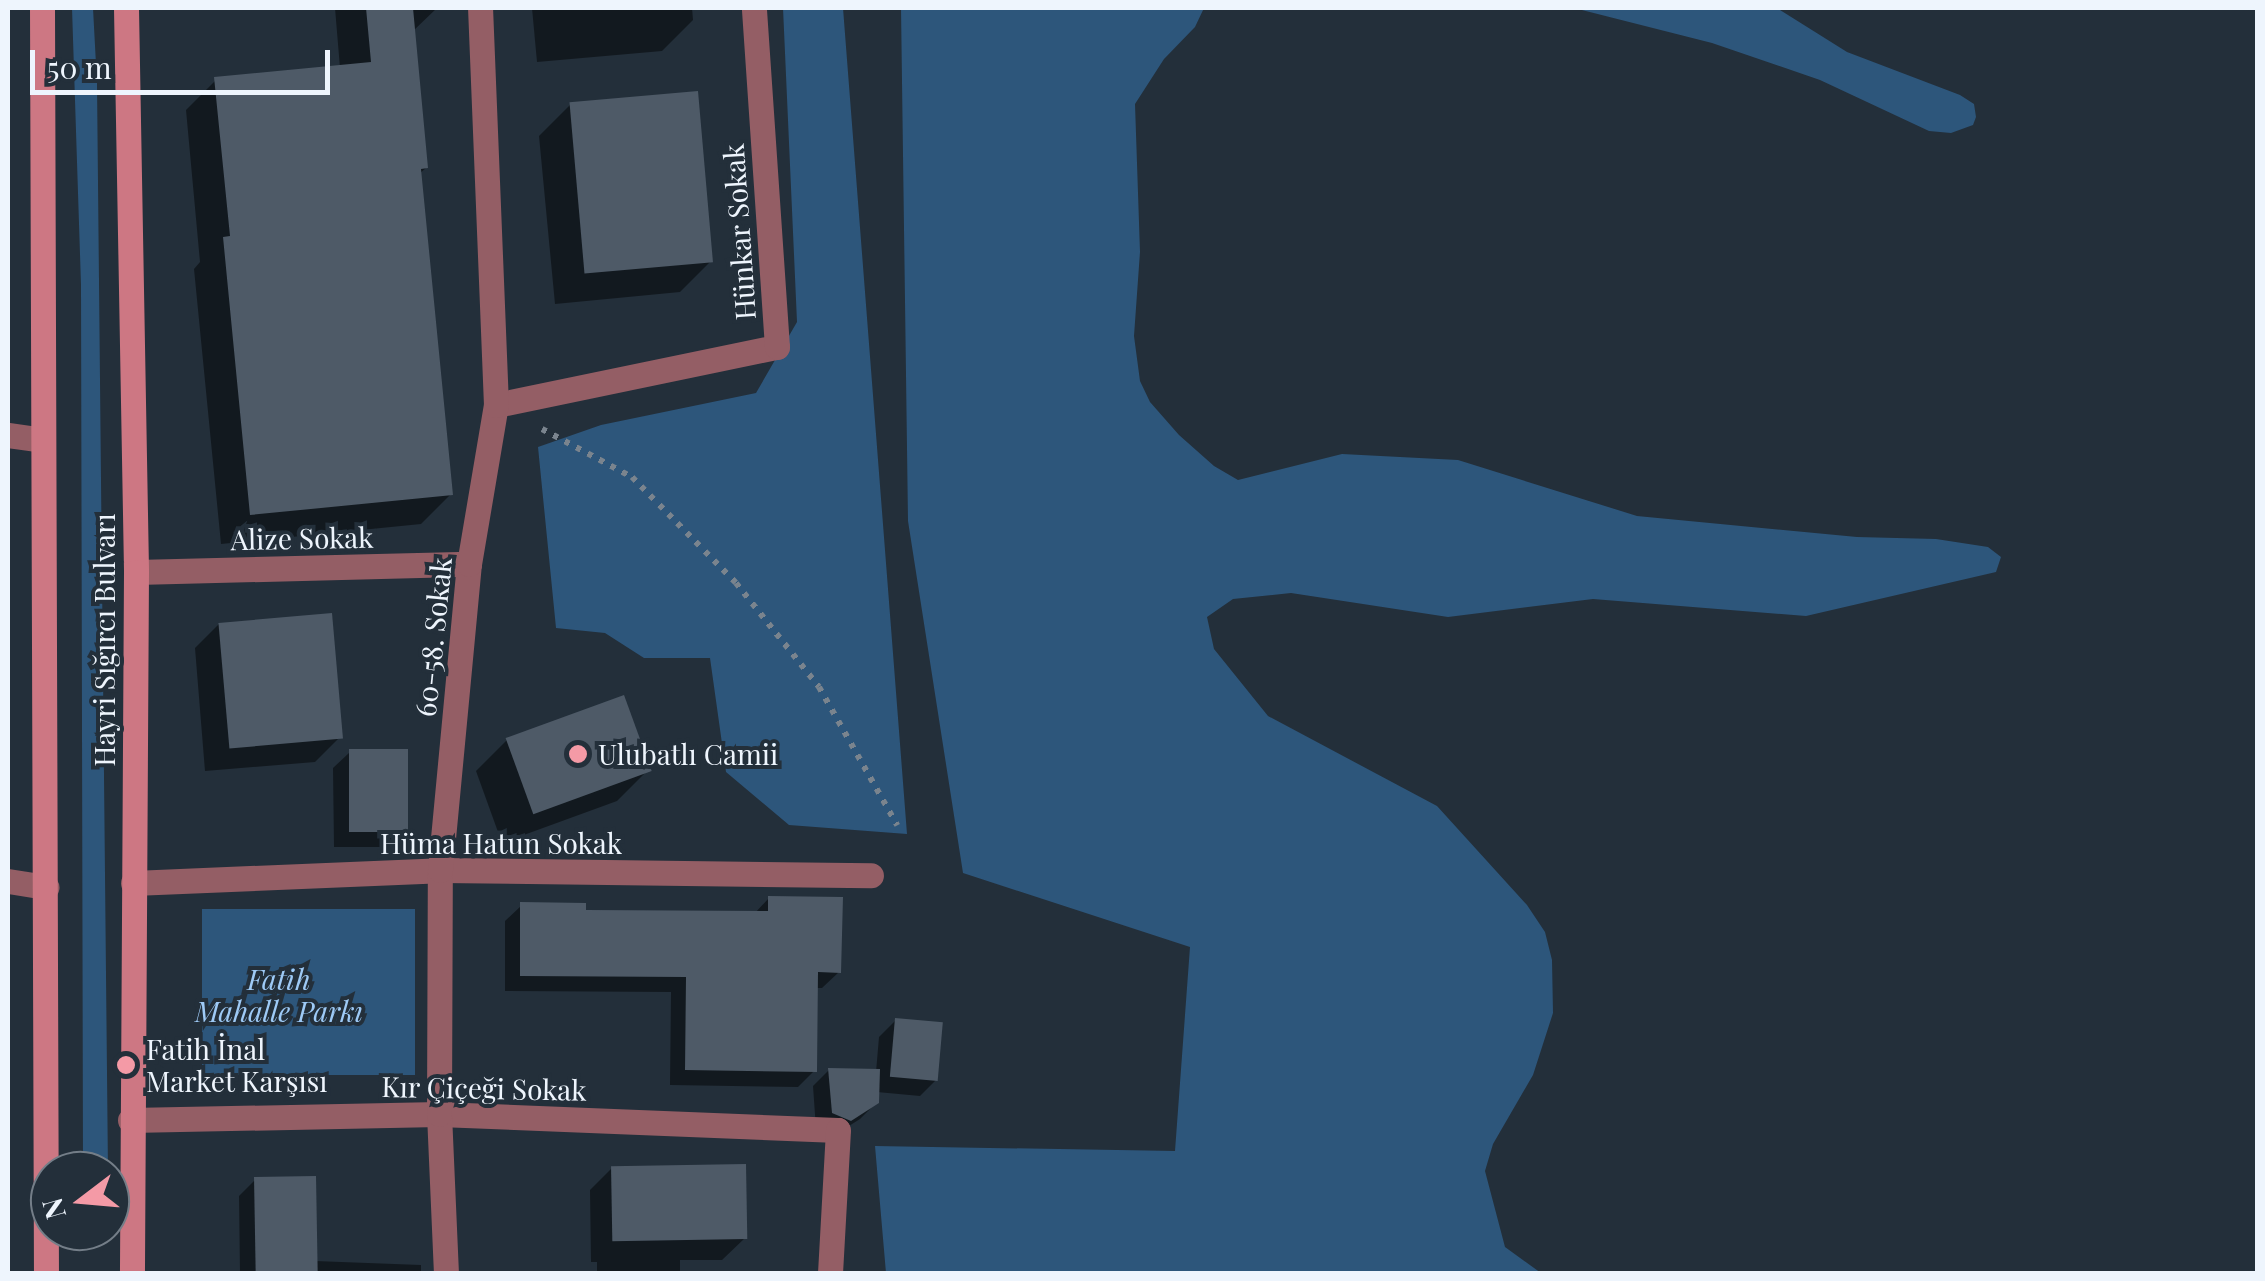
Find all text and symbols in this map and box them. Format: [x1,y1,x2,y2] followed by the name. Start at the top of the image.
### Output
[35,30,335,92] scale bar
[47,47,112,87] text: 50 m
[716,143,762,321] street label: Hünkar Sokak
[87,513,121,767] street label: Hayri Sığırcı Bulvarı
[230,520,374,556] street label: Alize Sokak
[408,556,458,718] street label: 60-58. Sokak
[598,737,778,771] place label: Ulubatlı Camii
[567,743,589,765] marker: Ulubatlı Camii
[380,826,622,860] street label: Hüma Hatun Sokak
[195,962,363,1028] park label: Fatih Mahalle Parkı
[146,1032,328,1098] place label: Fatih İnal Market Karşısı
[115,1054,137,1076] marker: Fatih İnal Market Karşısı
[381,1069,587,1107] street label: Kır Çiçeği Sokak
[30,1151,130,1251] north arrow
[32,1194,73,1224] text: N

